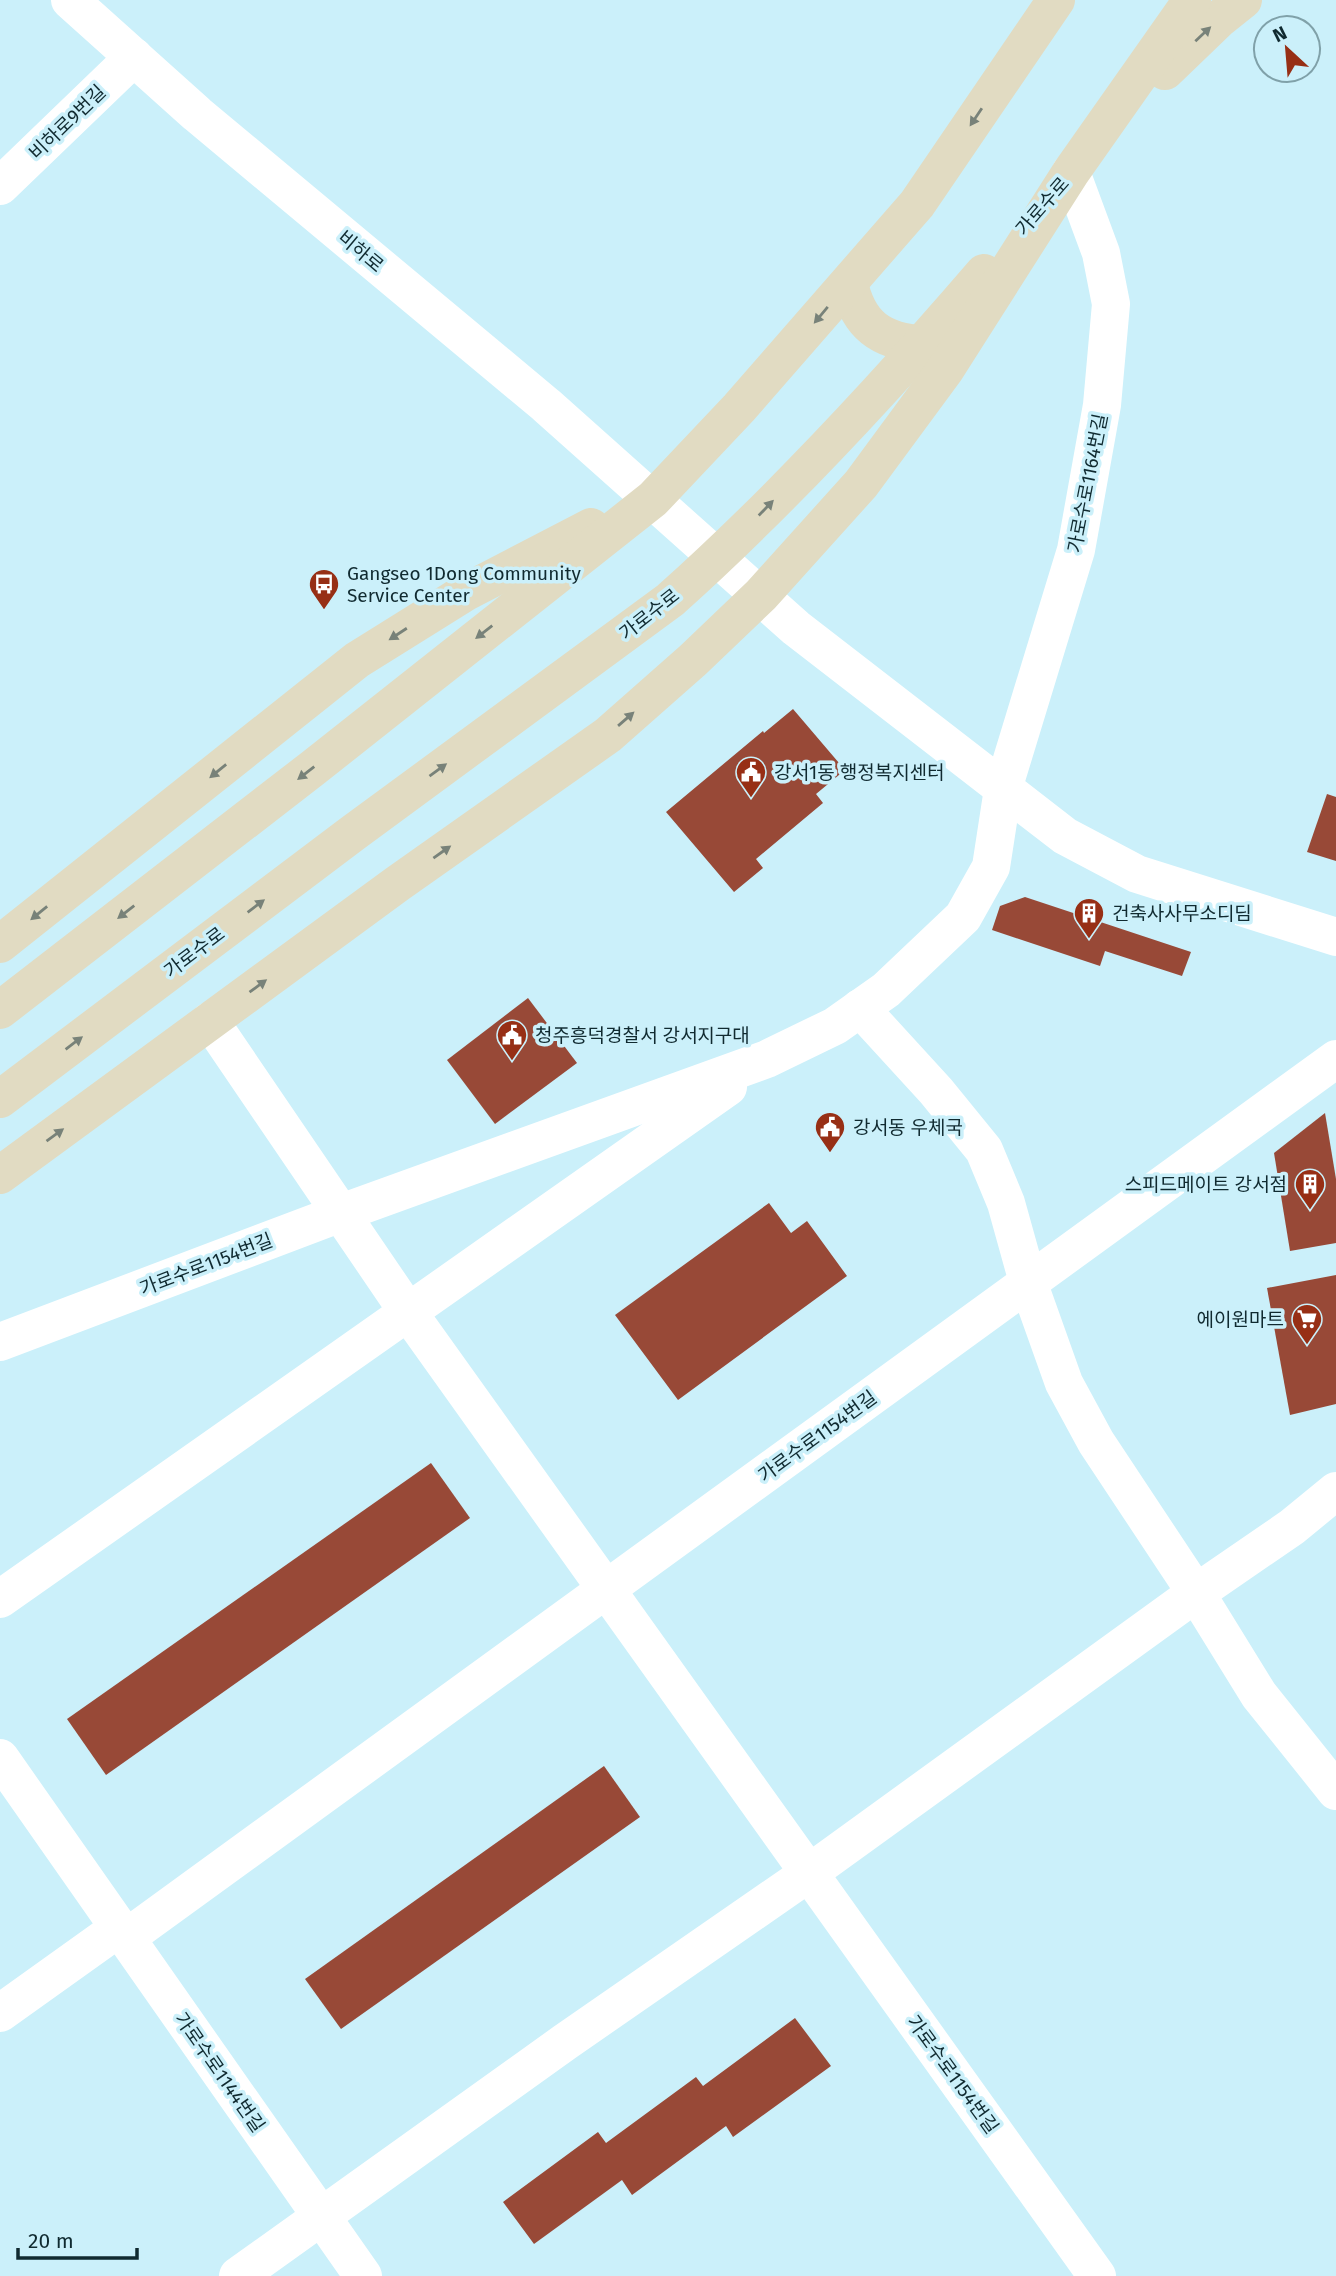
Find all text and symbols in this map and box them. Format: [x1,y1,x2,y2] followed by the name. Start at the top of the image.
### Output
[1252,14,1322,84] north arrow
[1269,21,1290,47] text: N
[1194,27,1211,43] one-way arrow
[24,80,110,164] street label: 비하로9번길
[969,108,983,126] one-way arrow
[1011,172,1074,240] street label: 가로수로
[333,226,388,277] street label: 비하로
[813,306,829,324] one-way arrow
[1063,412,1112,555] street label: 가로수로1164번길
[758,499,775,516] one-way arrow
[347,562,581,607] place label: Gangseo 1Dong Community Service Center
[307,567,341,611] bus stop icon: Gangseo 1Dong Community Service Center
[615,584,684,645] street label: 가로수로
[476,625,494,640] one-way arrow
[389,627,408,640] one-way arrow
[618,712,635,727] one-way arrow
[734,755,768,799] public building icon: 강서1동 행정복지센터
[774,761,945,784] place label: 강서1동 행정복지센터
[209,764,227,779] one-way arrow
[429,764,447,778] one-way arrow
[297,766,315,781] one-way arrow
[433,845,451,859] one-way arrow
[1072,896,1106,940] building icon: 건축사사무소디딤
[246,899,265,913] one-way arrow
[1112,902,1252,925] place label: 건축사사무소디딤
[31,905,48,920] one-way arrow
[117,905,135,919] one-way arrow
[159,922,229,983] street label: 가로수로
[249,979,267,993] one-way arrow
[495,1018,529,1062] public building icon: 청주흥덕경찰서 강서지구대
[535,1024,750,1047] place label: 청주흥덕경찰서 강서지구대
[65,1037,83,1051] one-way arrow
[813,1110,847,1154] public building icon: 강서동 우체국
[853,1116,963,1139] place label: 강서동 우체국
[46,1128,64,1142] one-way arrow
[1293,1167,1327,1211] building icon: 스피드메이트 강서점
[1125,1173,1287,1196] place label: 스피드메이트 강서점
[136,1229,276,1300] street label: 가로수로1154번길
[1290,1302,1324,1346] supermarket icon: 에이원마트
[1197,1308,1284,1331] place label: 에이원마트
[754,1386,881,1487] street label: 가로수로1154번길
[170,2008,270,2137] street label: 가로수로1144번길
[902,2011,1003,2138] street label: 가로수로1154번길
[18,2216,136,2260] scale bar
[28,2228,74,2254] text: 20 m

